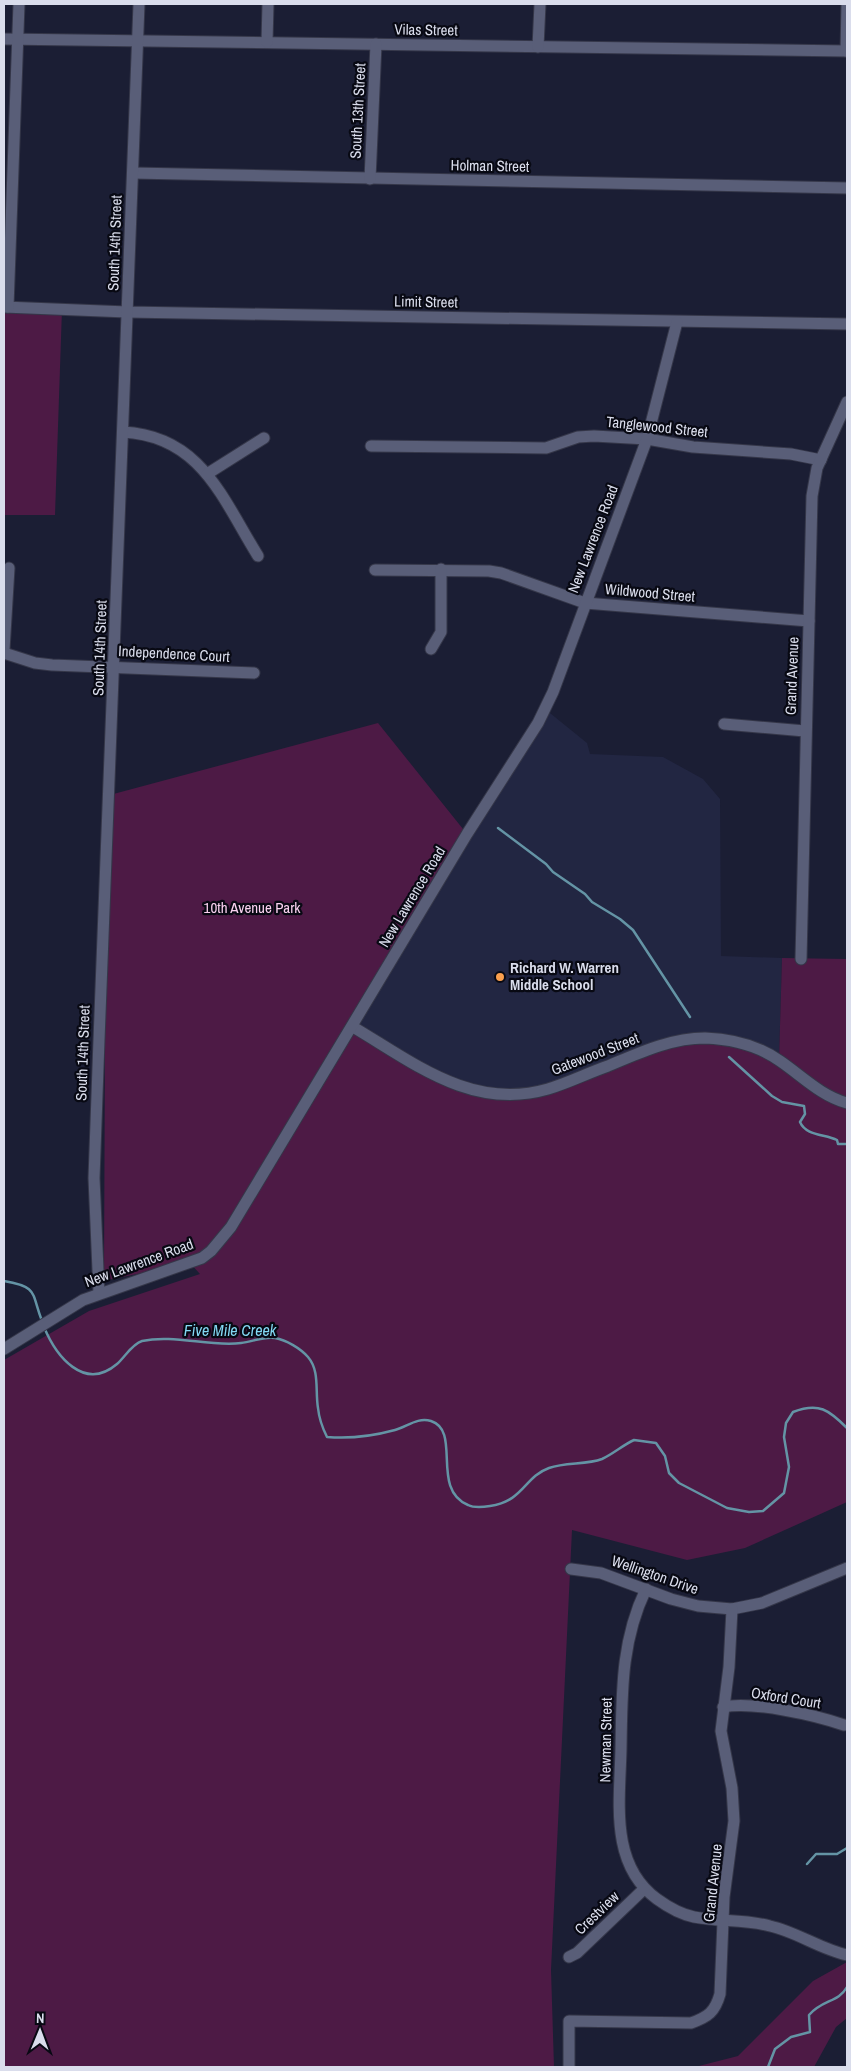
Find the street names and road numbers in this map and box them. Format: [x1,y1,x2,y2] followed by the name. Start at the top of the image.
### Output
[394,18,458,41] street label: Vilas Street
[345,62,371,159] street label: South 13th Street
[451,154,530,177] street label: Holman Street
[102,194,127,291] street label: South 14th Street
[394,290,459,313] street label: Limit Street
[605,411,710,442] street label: Tanglewood Street
[562,482,623,596] street label: New Lawrence Road
[604,578,696,607] street label: Wildwood Street
[87,599,112,696] street label: South 14th Street
[780,636,803,716] street label: Grand Avenue
[118,640,231,667] street label: Independence Court
[373,842,450,951] street label: New Lawrence Road
[70,1004,95,1101] street label: South 14th Street
[548,1027,642,1080] street label: Gatewood Street
[82,1233,196,1292] street label: New Lawrence Road
[609,1550,702,1599] street label: Wellington Drive
[750,1682,823,1713] street label: Oxford Court
[594,1697,617,1783] street label: Newman Street
[698,1843,727,1923] street label: Grand Avenue
[570,1886,624,1939] street label: Crestview

